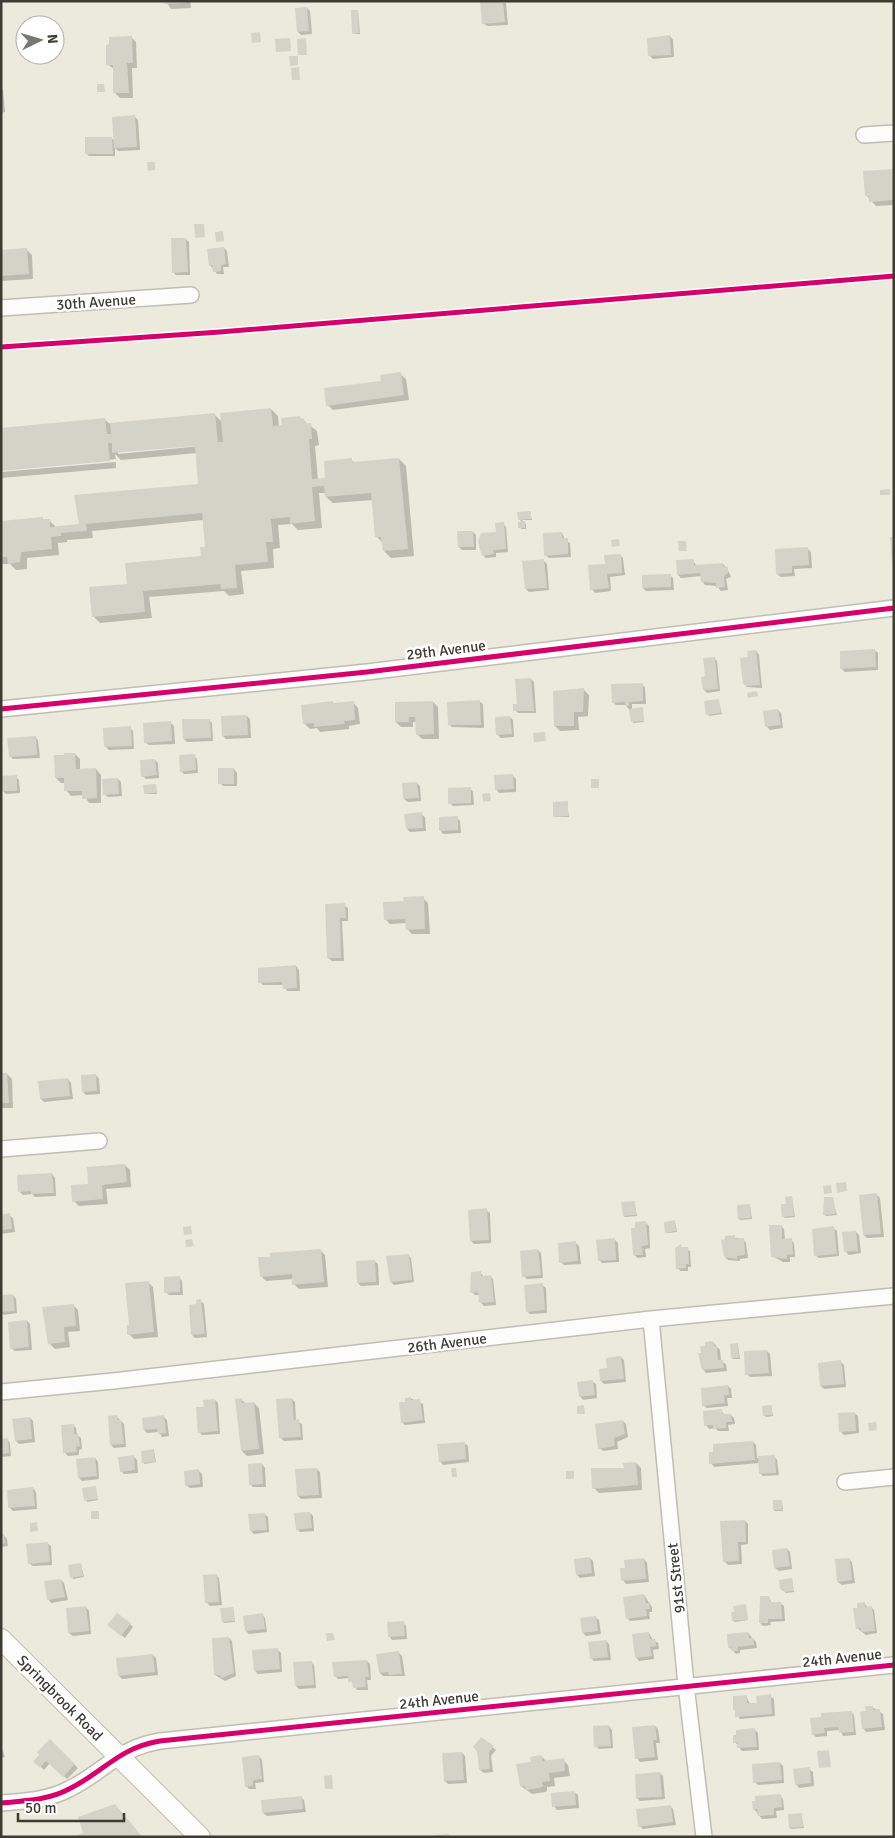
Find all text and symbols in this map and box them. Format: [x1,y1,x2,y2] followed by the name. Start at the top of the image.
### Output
[15,15,65,65] north arrow
[44,33,61,45] text: N
[56,290,136,314] street label: 30th Avenue
[405,636,487,664] street label: 29th Avenue
[406,1329,488,1357] street label: 26th Avenue
[663,1542,689,1614] street label: 91st Street
[801,1645,883,1671] street label: 24th Avenue
[13,1651,107,1745] street label: Springbrook Road
[398,1687,480,1713] street label: 24th Avenue
[18,1790,124,1822] scale bar
[25,1799,56,1817] text: 50 m

